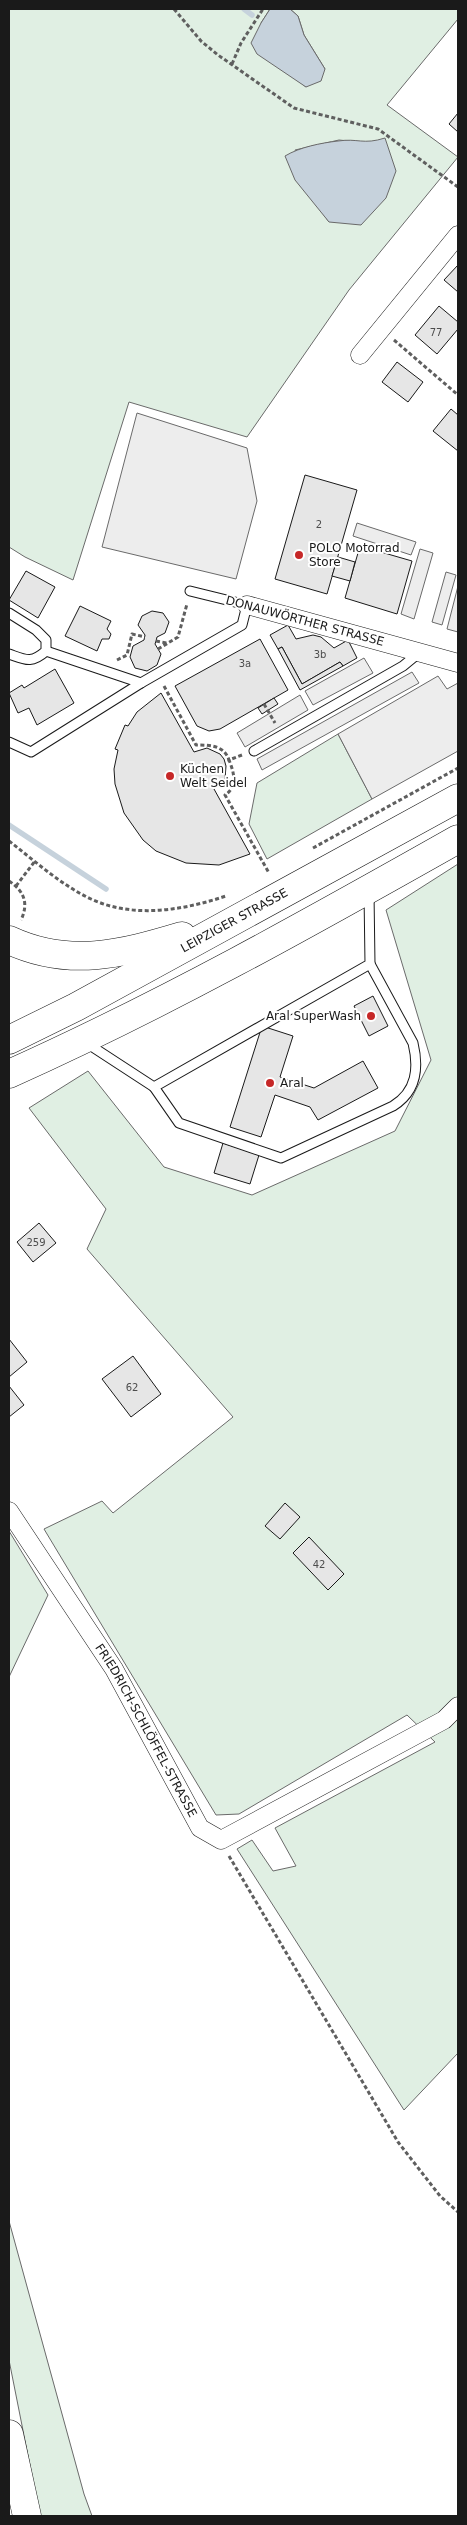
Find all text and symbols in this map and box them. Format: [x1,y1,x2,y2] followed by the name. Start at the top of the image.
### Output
[430,327,442,338] house number: 77
[316,519,322,530] house number: 2
[309,541,400,569] place label: POLO Motorrad Store
[293,549,305,561] marker: POLO Motorrad Store
[224,591,386,649] street label: DONAUWÖRTHER STRASSE
[314,649,326,660] house number: 3b
[239,658,251,669] house number: 3a
[180,762,247,790] place label: Küchen Welt Seidel
[164,770,176,782] marker: Küchen Welt Seidel
[178,886,290,955] street label: LEIPZIGER STRASSE
[266,1009,361,1023] place label: Aral SuperWash
[365,1010,377,1022] marker: Aral SuperWash
[280,1076,304,1090] place label: Aral
[264,1077,276,1089] marker: Aral
[26,1237,46,1248] house number: 259
[126,1382,138,1393] house number: 62
[313,1559,325,1570] house number: 42
[92,1641,200,1820] street label: FRIEDRICH-SCHLÖFFEL-STRASSE

